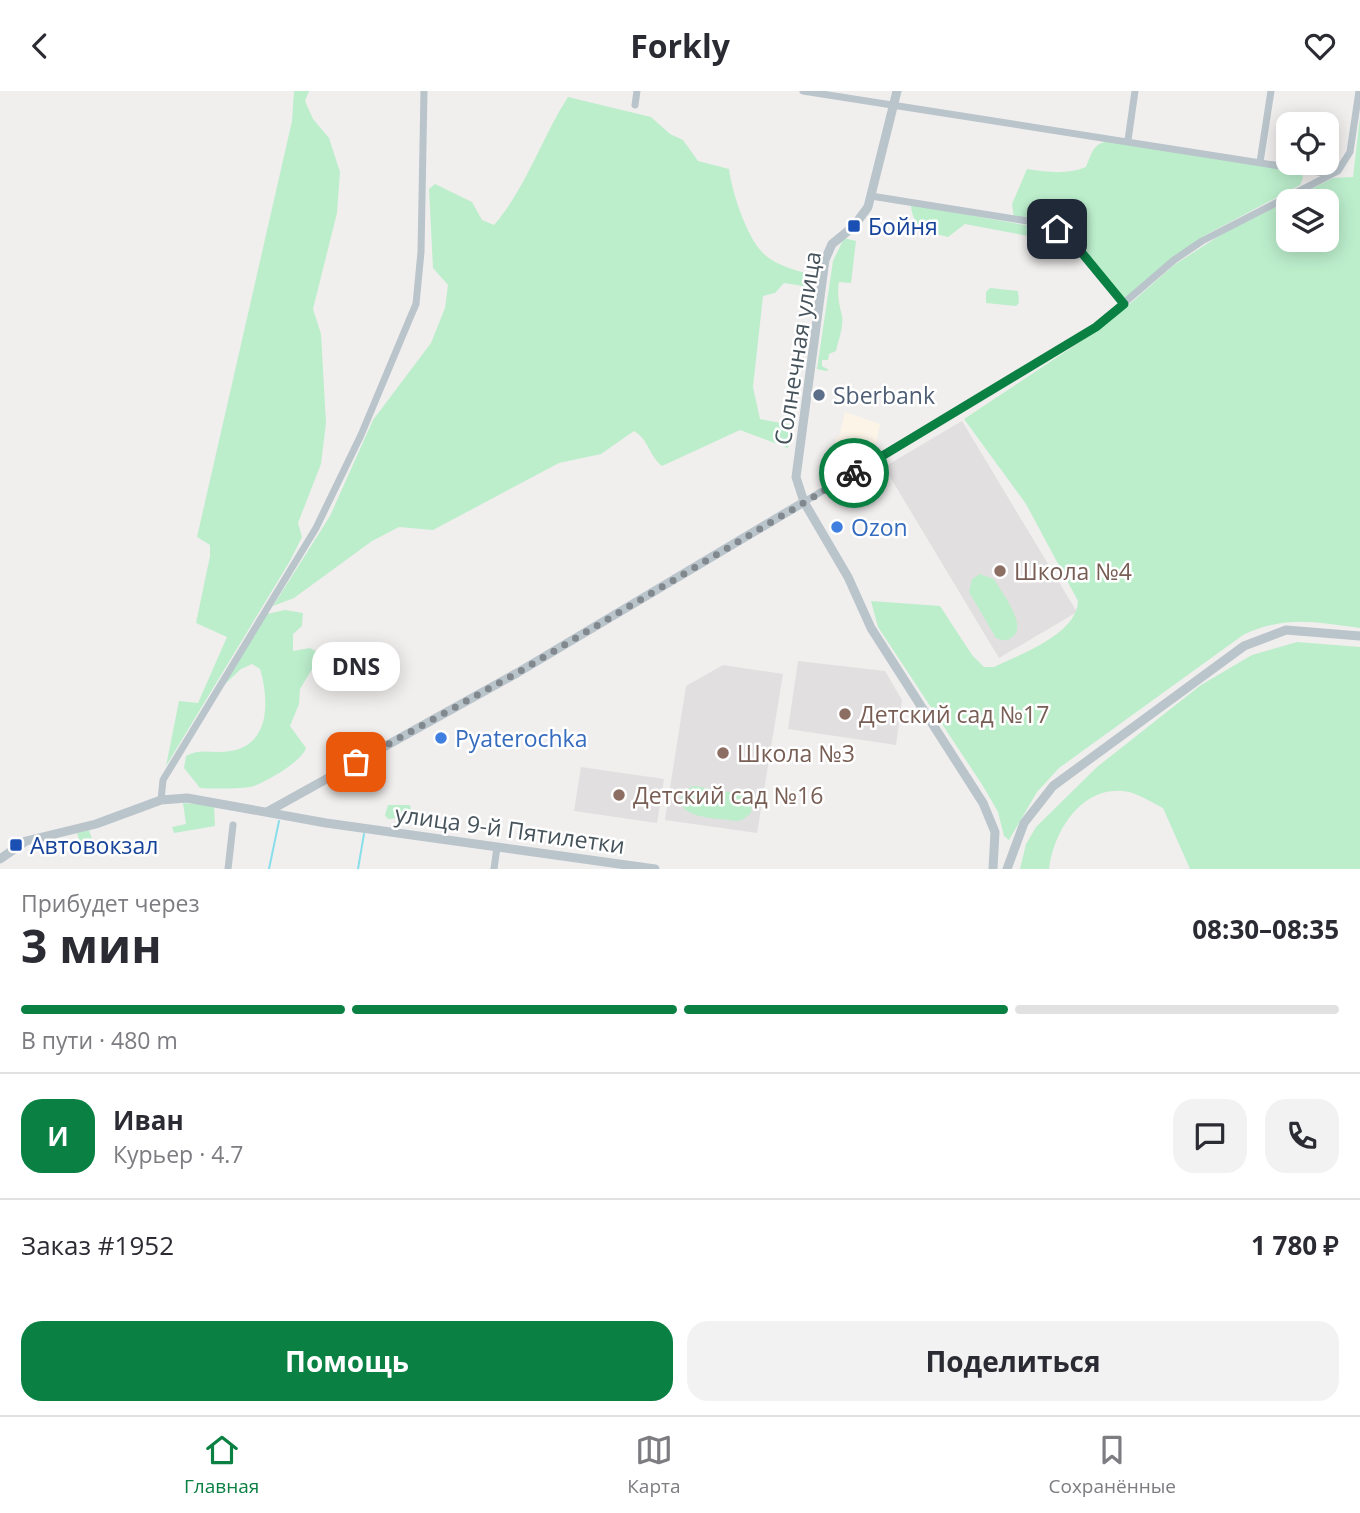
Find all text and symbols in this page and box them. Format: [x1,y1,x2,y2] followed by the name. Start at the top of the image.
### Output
[630,24,730,67] text: Forkly
[21,27,59,65] icon: back
[1301,27,1339,65] icon: heart
[1276,112,1339,252] map controls
[1276,112,1339,175] button: locate
[1276,189,1339,252] button: layers
[1027,199,1087,259] pin
[868,210,938,242] place label: Бойня
[1038,210,1076,248] icon: home
[846,218,862,234] marker: Бойня
[766,249,828,447] street label: Солнечная улица
[833,379,935,411] place label: Sberbank
[811,387,827,403] marker: Sberbank
[819,438,889,508] courier
[835,454,873,492] icon: bike
[851,511,908,543] place label: Ozon
[829,519,845,535] marker: Ozon
[1014,555,1132,587] place label: Школа №4
[992,563,1008,579] marker: Школа №4
[312,643,400,692] callout: DNS
[332,650,380,682] text: DNS
[859,698,1049,730] place label: Детский сад №17
[837,706,853,722] marker: Детский сад №17
[455,722,587,754] place label: Pyaterochka
[433,730,449,746] marker: Pyaterochka
[326,732,386,792] pin
[737,737,855,769] place label: Школа №3
[337,743,375,781] icon: bag
[715,745,731,761] marker: Школа №3
[633,779,823,811] place label: Детский сад №16
[611,787,627,803] marker: Детский сад №16
[393,797,627,861] street label: улица 9-й Пятилетки
[30,829,158,861] place label: Автовокзал
[8,837,24,853] marker: Автовокзал
[21,887,200,919] text: Прибудет через
[1192,911,1339,947] text: 08:30–08:35
[21,914,162,976] text: 3 мин
[21,1024,178,1056] text: В пути · 480 m
[1173,1099,1247,1173] button: chat
[1265,1099,1339,1173] button: phone
[113,1102,184,1138] text: Иван
[47,1118,69,1154] text: И
[113,1138,244,1170] text: Курьер · 4.7
[21,1227,174,1263] text: Заказ #1952
[1251,1227,1339,1263] text: 1 780 ₽
[21,1321,673,1401] button: Помощь
[687,1321,1339,1401] button: Поделиться
[184,1431,259,1499] tab: Главная
[627,1431,681,1499] tab: Карта
[1048,1431,1176,1499] tab: Сохранённые

